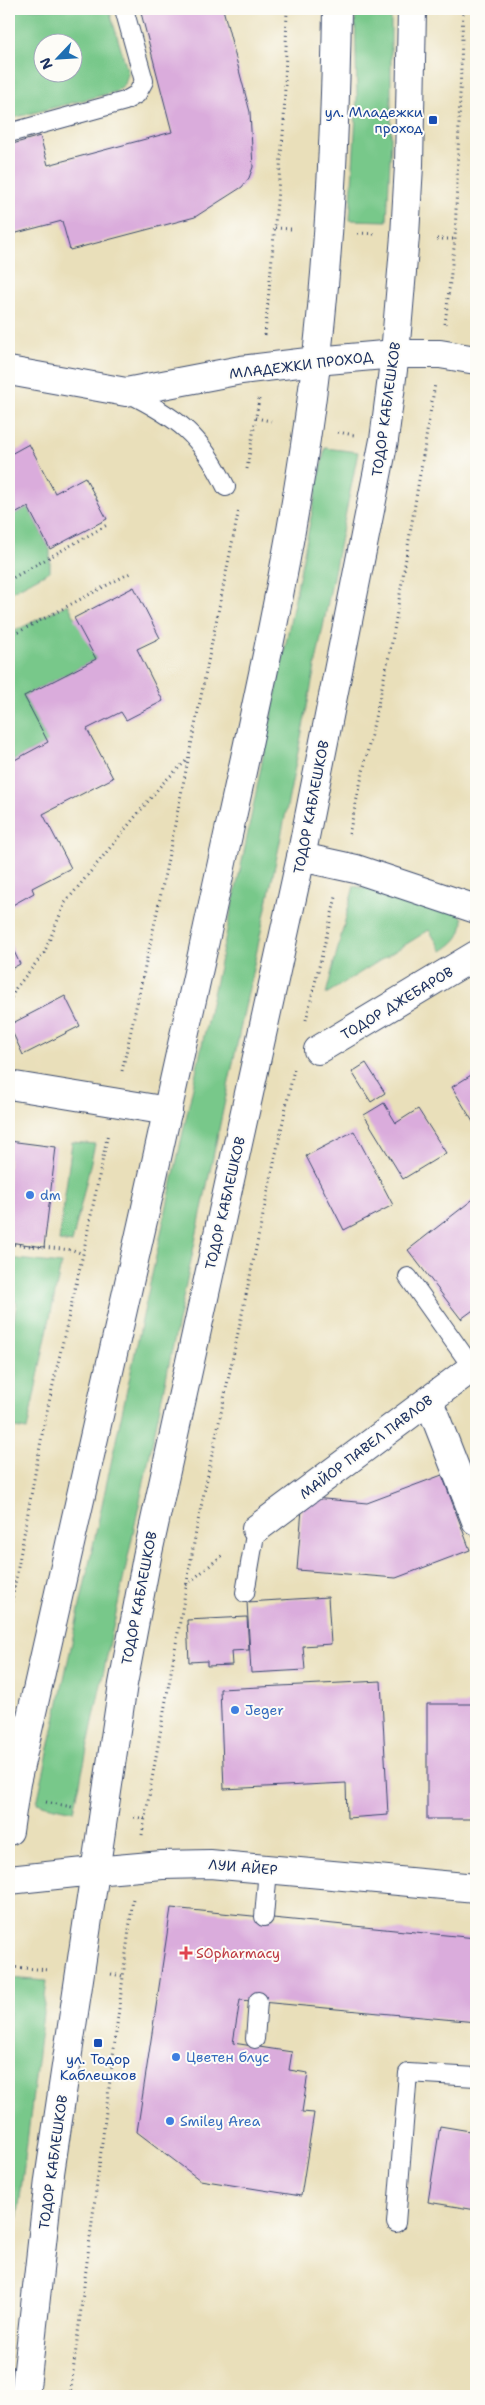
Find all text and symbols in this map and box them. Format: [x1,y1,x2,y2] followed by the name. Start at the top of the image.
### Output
[32,32,82,82] north arrow
[36,55,57,72] text: N
[325,103,423,137] place label: ул. Младежки проход
[427,114,439,126] marker: ул. Младежки проход
[368,341,404,477] street label: ТОДОР КАБЛЕШКОВ
[228,347,374,383] street label: МЛАДЕЖКИ ПРОХОД
[289,739,333,875] street label: ТОДОР КАБЛЕШКОВ
[338,962,456,1044] street label: ТОДОР ДЖЕБАРОВ
[201,1135,249,1271] street label: ТОДОР КАБЛЕШКОВ
[40,1186,61,1204] place label: dm
[24,1189,36,1201] marker: dm
[296,1391,436,1503] street label: МАЙОР ПАВЕЛ ПАВЛОВ
[117,1530,161,1666] street label: ТОДОР КАБЛЕШКОВ
[245,1701,284,1719] place label: Jeger
[229,1704,241,1716] marker: Jeger
[208,1855,278,1879] street label: ЛУИ АЙЕР
[196,1944,280,1962] place label: SOpharmacy
[180,1947,192,1959] marker: SOpharmacy
[92,2037,104,2049] marker: ул. Тодор Каблешков
[186,2048,269,2066] place label: Цветен блус
[60,2050,136,2084] place label: ул. Тодор Каблешков
[170,2051,182,2063] marker: Цветен блус
[35,2094,71,2230] street label: ТОДОР КАБЛЕШКОВ
[180,2112,261,2130] place label: Smiley Area
[164,2115,176,2127] marker: Smiley Area

